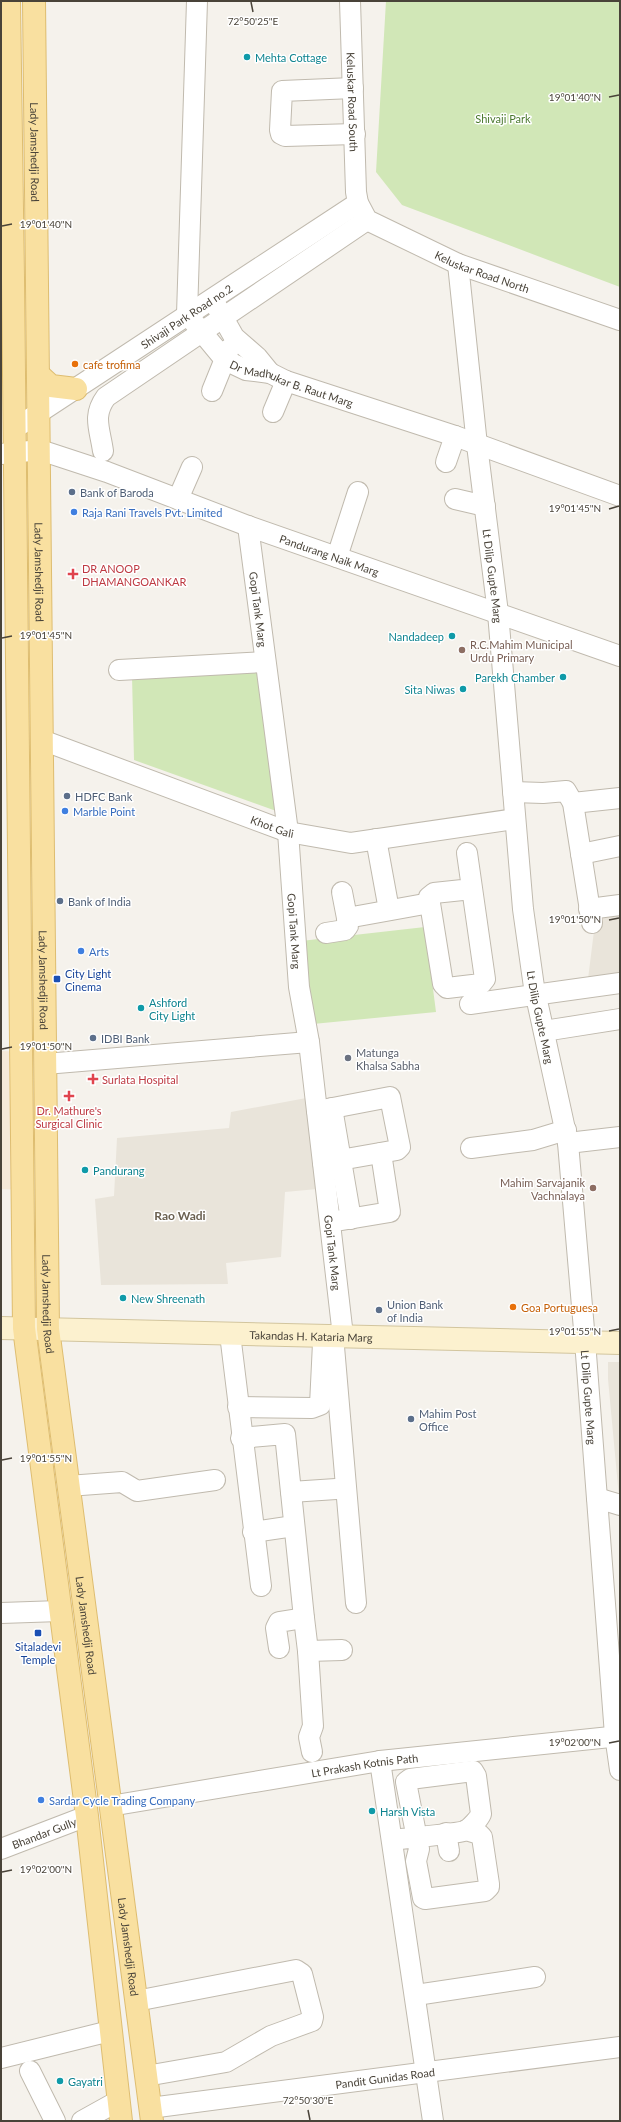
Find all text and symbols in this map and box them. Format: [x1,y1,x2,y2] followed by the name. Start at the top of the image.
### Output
[228,15,278,27] text: 72°50'25"E
[255,51,327,64] place label: Mehta Cottage
[242,52,252,62] marker: Mehta Cottage
[345,52,361,152] street label: Keluskar Road South
[549,91,601,103] text: 19°01'40"N
[29,102,43,202] street label: Lady Jamshedji Road
[475,112,531,125] park label: Shivaji Park
[20,218,72,230] text: 19°01'40"N
[433,248,531,295] street label: Keluskar Road North
[138,281,234,351] street label: Shivaji Park Road no.2
[228,357,355,409] street label: Dr Madhukar B. Raut Marg
[83,358,141,371] place label: cafe trofima
[70,359,80,369] marker: cafe trofima
[80,486,154,499] place label: Bank of Baroda
[67,487,77,497] marker: Bank of Baroda
[549,502,601,514] text: 19°01'45"N
[82,506,222,519] place label: Raja Rani Travels Pvt. Limited
[69,507,79,517] marker: Raja Rani Travels Pvt. Limited
[33,522,47,622] street label: Lady Jamshedji Road
[481,528,505,624] street label: Lt Dilip Gupte Marg
[278,531,381,578] street label: Pandurang Naik Marg
[82,562,186,588] place label: DR ANOOP DHAMANGOANKAR
[67,568,79,580] marker: DR ANOOP DHAMANGOANKAR
[248,571,270,648] street label: Gopi Tank Marg
[20,629,72,641] text: 19°01'45"N
[389,630,444,643] place label: Nandadeep
[447,631,457,641] marker: Nandadeep
[470,638,572,664] place label: R.C.Mahim Municipal Urdu Primary
[457,645,467,655] marker: R.C.Mahim Municipal Urdu Primary
[475,671,555,684] place label: Parekh Chamber
[558,672,568,682] marker: Parekh Chamber
[404,683,455,696] place label: Sita Niwas
[458,684,468,694] marker: Sita Niwas
[75,790,133,803] place label: HDFC Bank
[62,791,72,801] marker: HDFC Bank
[73,805,135,818] place label: Marble Point
[60,806,70,816] marker: Marble Point
[249,812,295,839] street label: Khot Gali
[286,893,304,970] street label: Gopi Tank Marg
[68,895,131,908] place label: Bank of India
[55,896,65,906] marker: Bank of India
[549,913,601,925] text: 19°01'50"N
[37,930,51,1030] street label: Lady Jamshedji Road
[89,945,109,958] place label: Arts
[76,946,86,956] marker: Arts
[65,967,111,993] place label: City Light Cinema
[525,970,557,1065] street label: Lt Dilip Gupte Marg
[52,974,62,984] marker: City Light Cinema
[149,996,195,1022] place label: Ashford City Light
[136,1003,146,1013] marker: Ashford City Light
[101,1032,150,1045] place label: IDBI Bank
[88,1033,98,1043] marker: IDBI Bank
[20,1040,72,1052] text: 19°01'50"N
[356,1046,420,1072] place label: Matunga Khalsa Sabha
[343,1053,353,1063] marker: Matunga Khalsa Sabha
[87,1073,99,1085] marker: Surlata Hospital
[102,1073,178,1086] place label: Surlata Hospital
[63,1090,75,1102] marker: Dr. Mathure's Surgical Clinic
[36,1104,102,1130] place label: Dr. Mathure's Surgical Clinic
[93,1164,145,1177] place label: Pandurang
[80,1165,90,1175] marker: Pandurang
[500,1176,585,1202] place label: Mahim Sarvajanik Vachnalaya
[588,1183,598,1193] marker: Mahim Sarvajanik Vachnalaya
[154,1208,206,1223] district label: Rao Wadi
[323,1214,344,1291] street label: Gopi Tank Marg
[41,1254,58,1354] street label: Lady Jamshedji Road
[131,1292,205,1305] place label: New Shreenath
[118,1293,128,1303] marker: New Shreenath
[387,1298,444,1324] place label: Union Bank of India
[521,1301,598,1314] place label: Goa Portuguesa
[508,1302,518,1312] marker: Goa Portuguesa
[374,1305,384,1315] marker: Union Bank of India
[549,1325,601,1337] text: 19°01'55"N
[249,1328,373,1344] street label: Takandas H. Kataria Marg
[579,1349,599,1445] street label: Lt Dilip Gupte Marg
[419,1407,476,1433] place label: Mahim Post Office
[406,1414,416,1424] marker: Mahim Post Office
[20,1452,72,1464] text: 19°01'55"N
[74,1575,100,1676] street label: Lady Jamshedji Road
[33,1628,43,1638] marker: Sitaladevi Temple
[15,1640,61,1666] place label: Sitaladevi Temple
[549,1736,601,1748] text: 19°02'00"N
[310,1751,419,1779] street label: Lt Prakash Kotnis Path
[49,1794,195,1807] place label: Sardar Cycle Trading Company
[36,1795,46,1805] marker: Sardar Cycle Trading Company
[380,1805,435,1818] place label: Harsh Vista
[367,1806,377,1816] marker: Harsh Vista
[10,1814,78,1851] street label: Bhandar Gully
[20,1863,72,1875] text: 19°02'00"N
[116,1896,142,1997] street label: Lady Jamshedji Road
[335,2065,436,2090] street label: Pandit Gunidas Road
[68,2075,103,2088] place label: Gayatri
[55,2076,65,2086] marker: Gayatri
[283,2094,333,2106] text: 72°50'30"E

